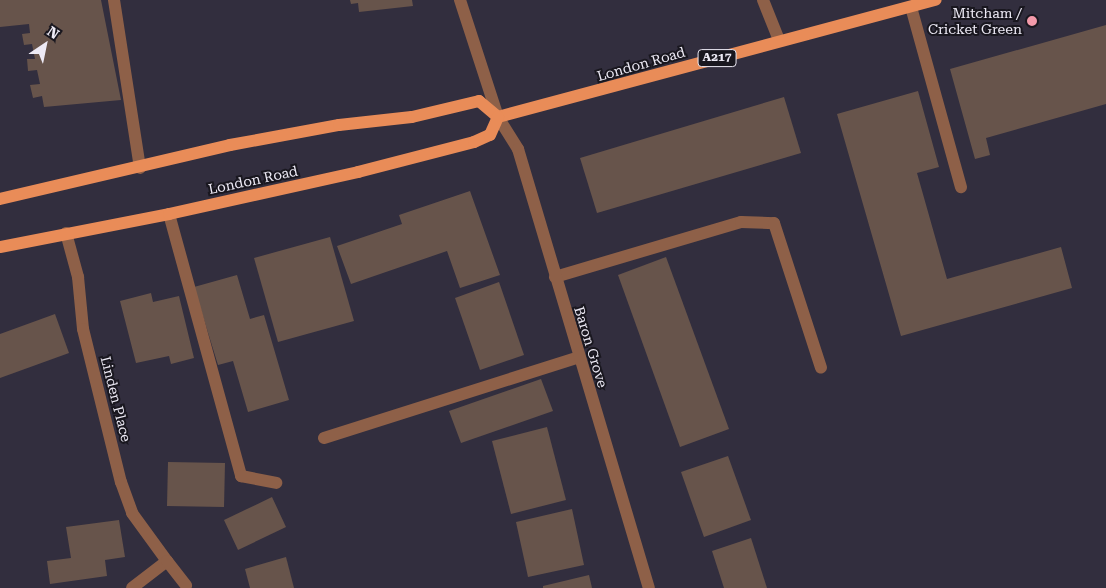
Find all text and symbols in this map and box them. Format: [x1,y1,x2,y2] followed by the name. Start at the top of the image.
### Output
[928,5,1022,38] place label: Mitcham / Cricket Green
[1026,15,1038,27] marker: Mitcham / Cricket Green
[20,20,70,70] north arrow
[44,23,62,42] text: N
[595,43,687,85] street label: London Road
[697,48,737,68] road number: A217
[207,162,299,198] street label: London Road
[571,304,611,390] street label: Baron Grove
[97,354,135,444] street label: Linden Place

